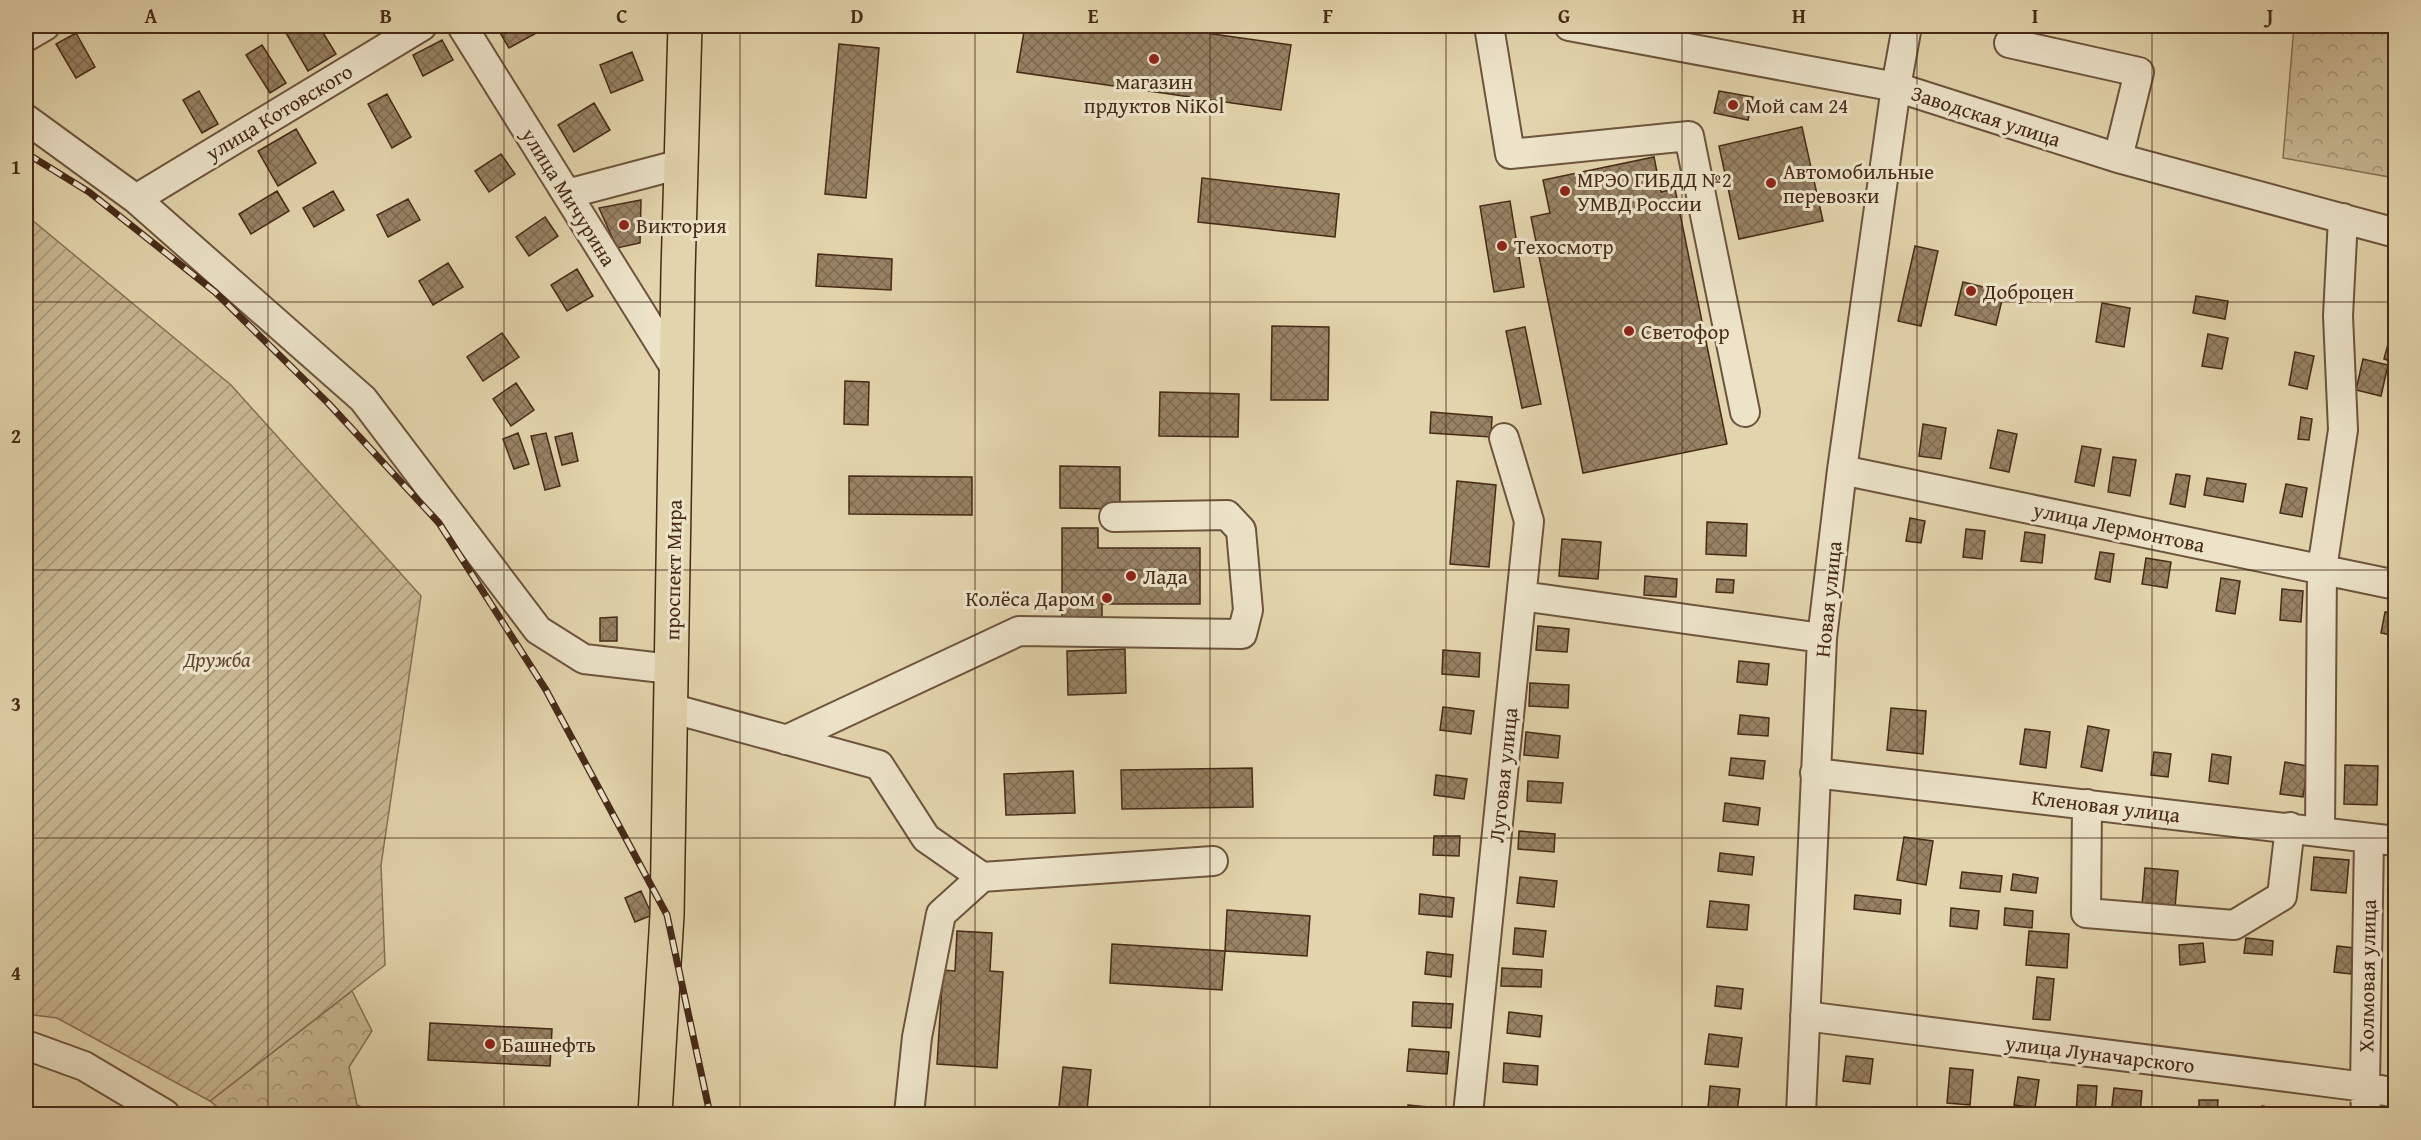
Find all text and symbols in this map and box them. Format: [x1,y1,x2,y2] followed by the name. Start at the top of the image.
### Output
[145,1,158,30] text: A
[380,1,392,30] text: B
[616,1,628,30] text: C
[850,1,864,30] text: D
[1088,1,1099,30] text: E
[1323,1,1333,30] text: F
[1558,1,1570,30] text: G
[1792,1,1806,30] text: H
[2032,1,2038,30] text: I
[2264,1,2274,30] text: J
[1147,52,1161,66] marker: магазин прдуктов NiKol
[199,56,358,169] street label: улица Котовского
[1084,66,1224,121] place label: магазин прдуктов NiKol
[1907,77,2065,155] street label: Заводская улица
[1745,90,1848,121] place label: Мой сам 24
[1726,98,1740,112] marker: Мой сам 24
[513,121,624,272] street label: улица Мичурина
[11,152,21,181] text: 1
[1783,156,1934,211] place label: Автомобильные перевозки
[1577,164,1732,219] place label: МРЭО ГИБДД №2 УМВД России
[1764,176,1778,190] marker: Автомобильные перевозки
[1558,184,1572,198] marker: МРЭО ГИБДД №2 УМВД России
[636,210,727,241] place label: Виктория
[617,218,631,232] marker: Виктория
[1514,231,1614,262] place label: Техосмотр
[1495,239,1509,253] marker: Техосмотр
[1982,276,2074,307] place label: Доброцен
[1964,284,1978,298] marker: Доброцен
[1641,316,1730,347] place label: Светофор
[1622,324,1636,338] marker: Светофор
[11,421,21,450] text: 2
[2029,493,2208,560] street label: улица Лермонтова
[656,499,690,641] street label: проспект Мира
[1806,539,1850,659] street label: Новая улица
[1143,561,1188,592] place label: Лада
[1124,569,1138,583] marker: Лада
[966,583,1095,614] place label: Колёса Даром
[1100,591,1114,605] marker: Колёса Даром
[182,644,251,675] park label: Дружба
[11,689,21,718] text: 3
[1480,706,1526,844] street label: Луговая улица
[2030,782,2182,830] street label: Кленовая улица
[2350,899,2384,1053] street label: Холмовая улица
[11,958,21,987] text: 4
[2002,1027,2197,1081] street label: улица Луначарского
[502,1029,596,1060] place label: Башнефть
[483,1037,497,1051] marker: Башнефть

